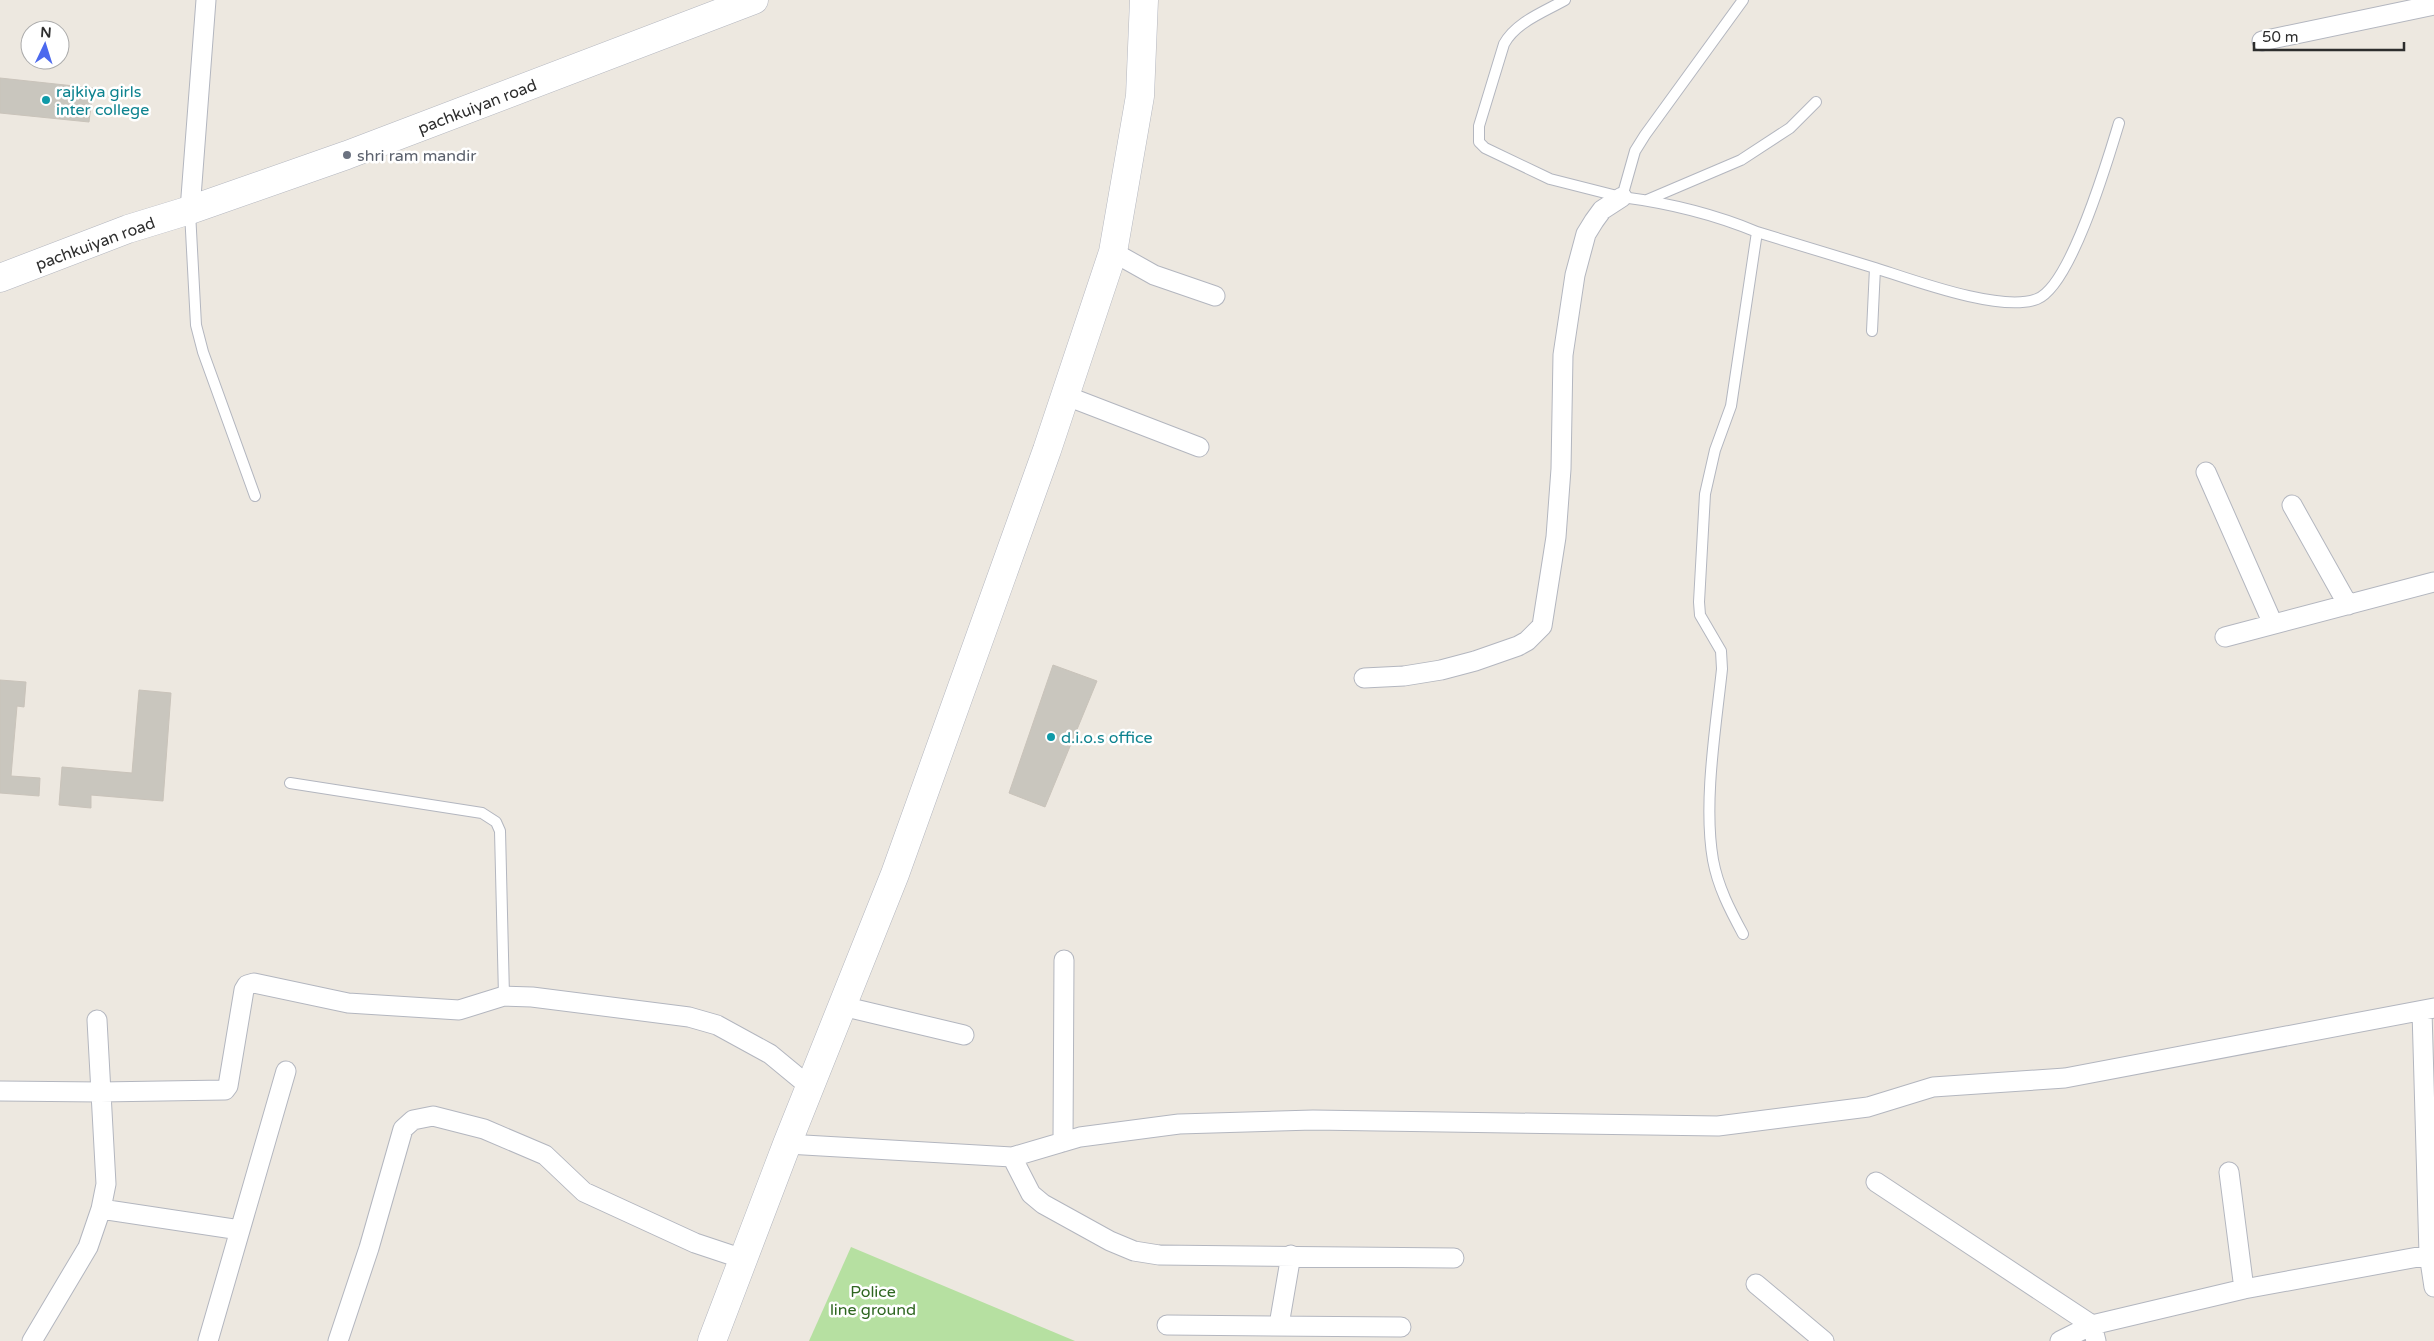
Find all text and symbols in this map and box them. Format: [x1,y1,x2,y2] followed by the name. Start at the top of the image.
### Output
[20,20,70,70] north arrow
[2254,20,2404,52] scale bar
[40,24,52,41] text: N
[2262,28,2299,46] text: 50 m
[415,75,540,139] street label: pachkuiyan road
[56,82,149,120] place label: rajkiya girls inter college
[40,94,52,106] marker: rajkiya girls inter college
[357,146,477,166] place label: shri ram mandir
[341,149,353,161] marker: shri ram mandir
[33,213,158,275] street label: pachkuiyan road
[1061,728,1152,748] place label: d.i.o.s office
[1045,731,1057,743] marker: d.i.o.s office
[830,1282,916,1320] park label: Police line ground

